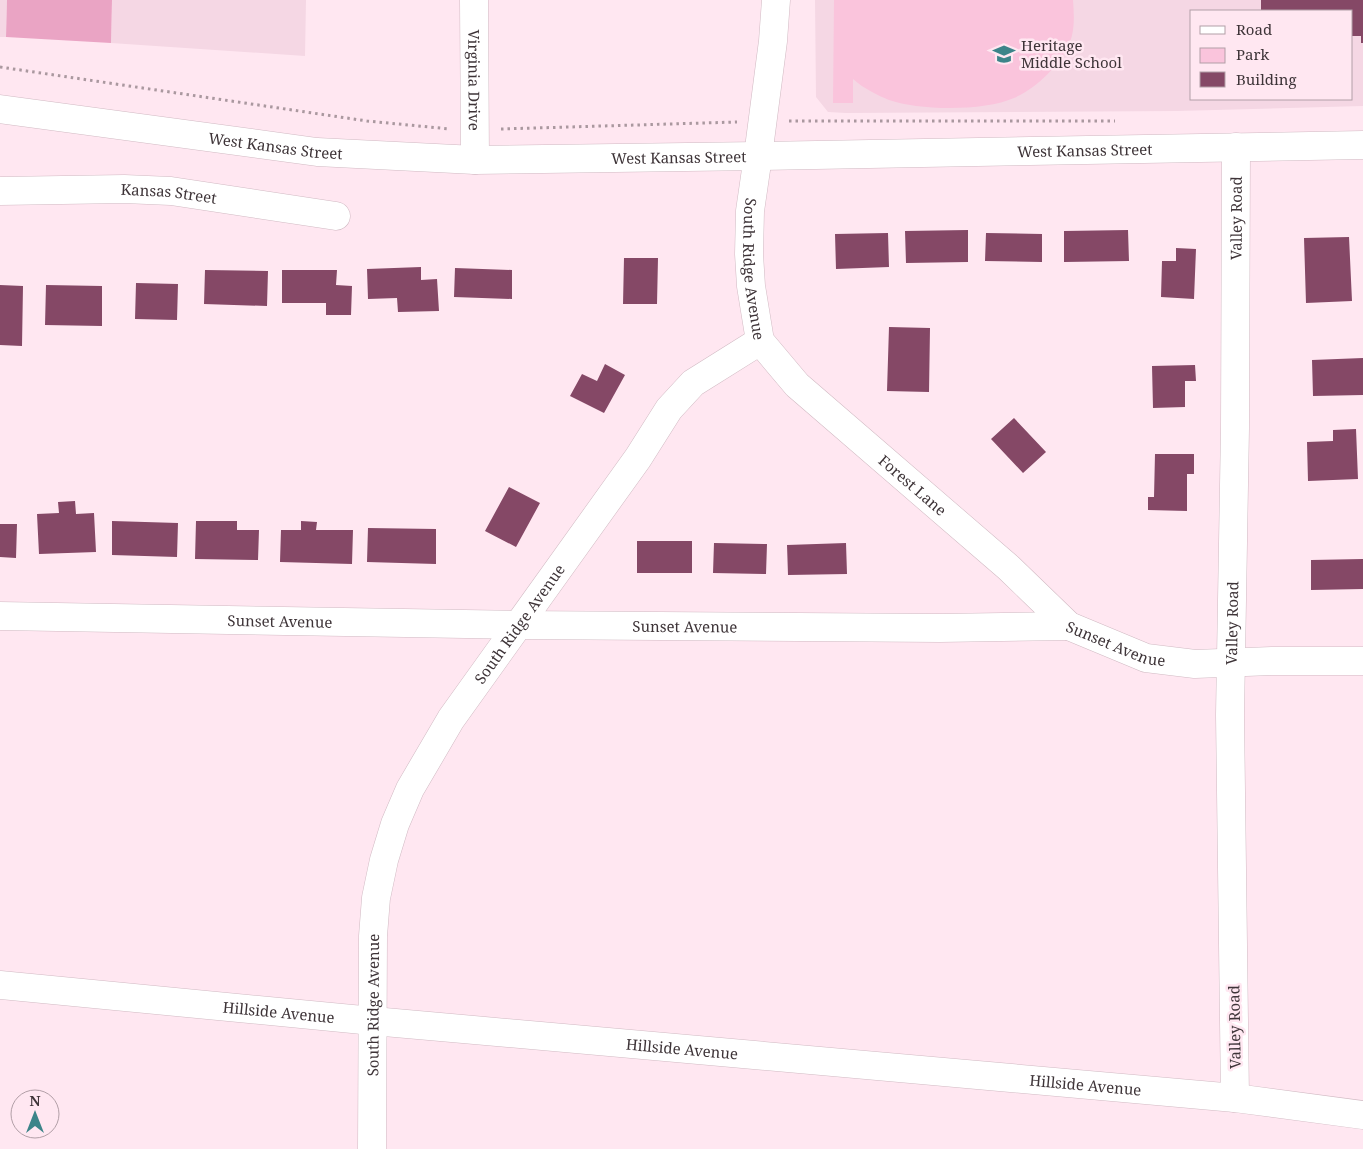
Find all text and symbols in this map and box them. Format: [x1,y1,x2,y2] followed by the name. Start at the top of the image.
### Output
[1190,10,1353,100] legend
[1236,19,1272,39] text: Road
[464,29,485,131] street label: Virginia Drive
[1021,35,1122,72] place label: Heritage Middle School
[991,41,1017,67] school or university icon: Heritage Middle School
[1236,44,1270,64] text: Park
[1236,69,1297,89] text: Building
[207,127,343,163] street label: West Kansas Street
[1017,139,1153,161] street label: West Kansas Street
[611,146,747,168] street label: West Kansas Street
[1226,176,1246,260] street label: Valley Road
[120,179,218,208] street label: Kansas Street
[739,197,770,341] street label: South Ridge Avenue
[875,450,951,520] street label: Forest Lane
[470,560,569,688] street label: South Ridge Avenue
[1221,581,1242,665] street label: Valley Road
[227,610,333,632] street label: Sunset Avenue
[632,616,738,637] street label: Sunset Avenue
[1063,616,1167,670] street label: Sunset Avenue
[362,934,383,1076] street label: South Ridge Avenue
[1223,985,1245,1069] street label: Valley Road
[222,997,336,1027] street label: Hillside Avenue
[625,1034,739,1064] street label: Hillside Avenue
[1029,1070,1142,1100] street label: Hillside Avenue
[10,1089,60,1139] north arrow
[29,1091,41,1110] text: N

